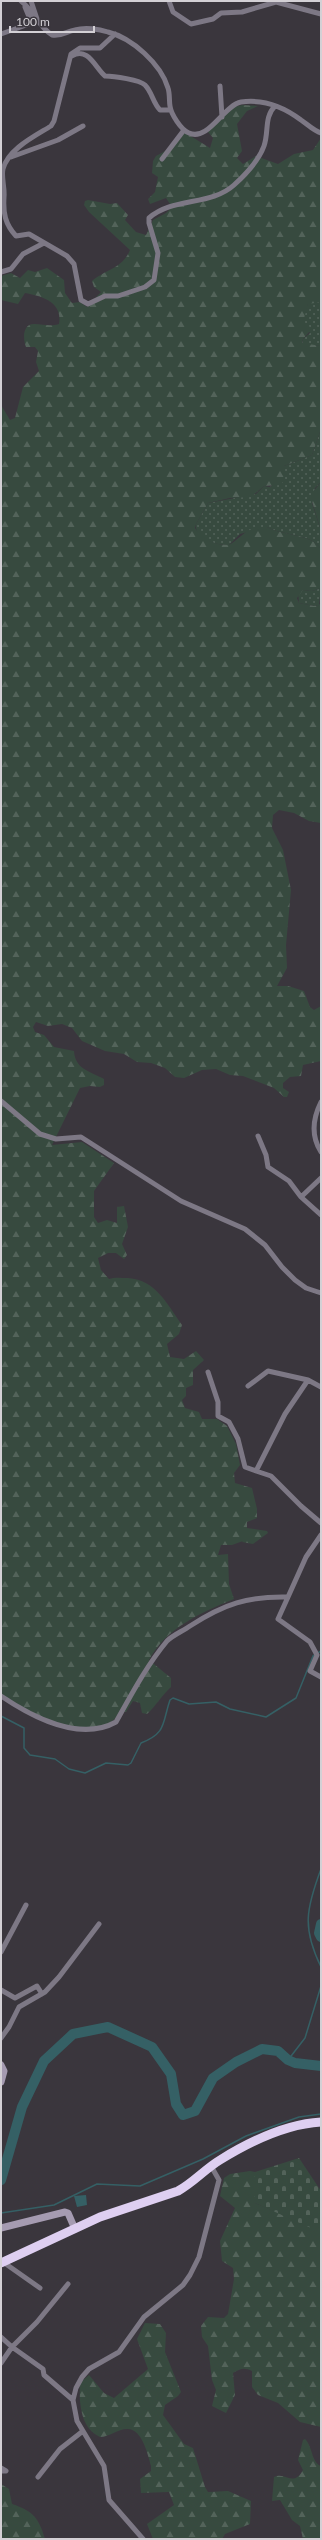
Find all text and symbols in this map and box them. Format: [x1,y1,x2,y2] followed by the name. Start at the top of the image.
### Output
[10,8,94,34] scale bar
[16,14,50,29] text: 100 m

